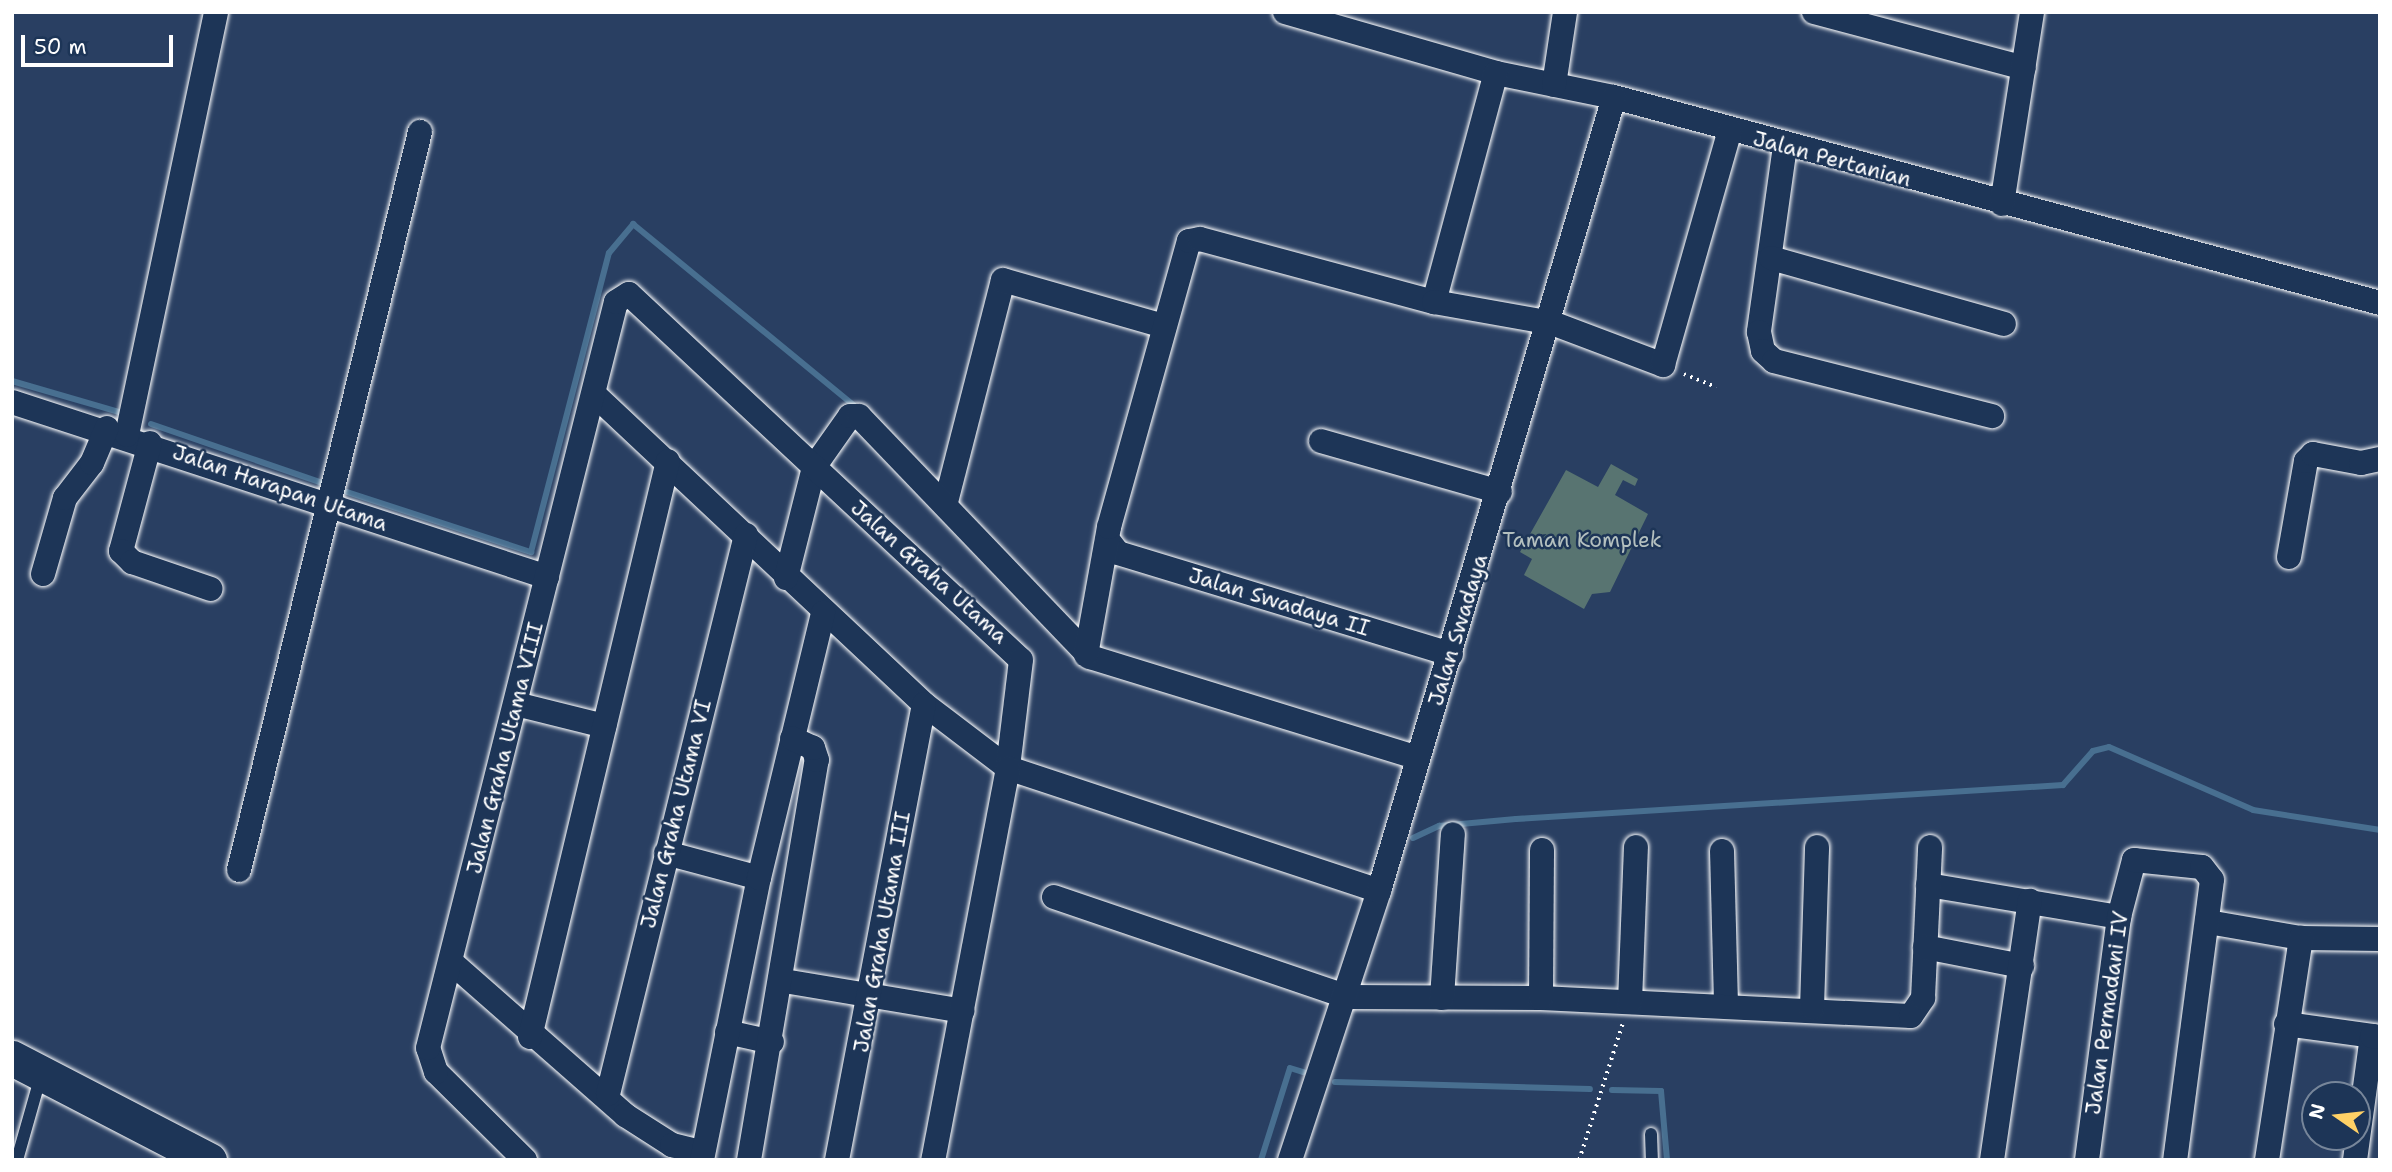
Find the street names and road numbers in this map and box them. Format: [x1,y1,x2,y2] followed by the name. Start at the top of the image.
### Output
[1750,126,1914,192] street label: Jalan Pertanian
[169,439,391,537] street label: Jalan Harapan Utama
[846,495,1012,649] street label: Jalan Graha Utama
[1423,551,1493,709] street label: Jalan Swadaya
[1185,562,1373,642] street label: Jalan Swadaya II
[461,619,549,877] street label: Jalan Graha Utama VIII
[635,697,717,931] street label: Jalan Graha Utama VI
[848,809,916,1055] street label: Jalan Graha Utama III
[2080,910,2134,1116] street label: Jalan Permadani IV

